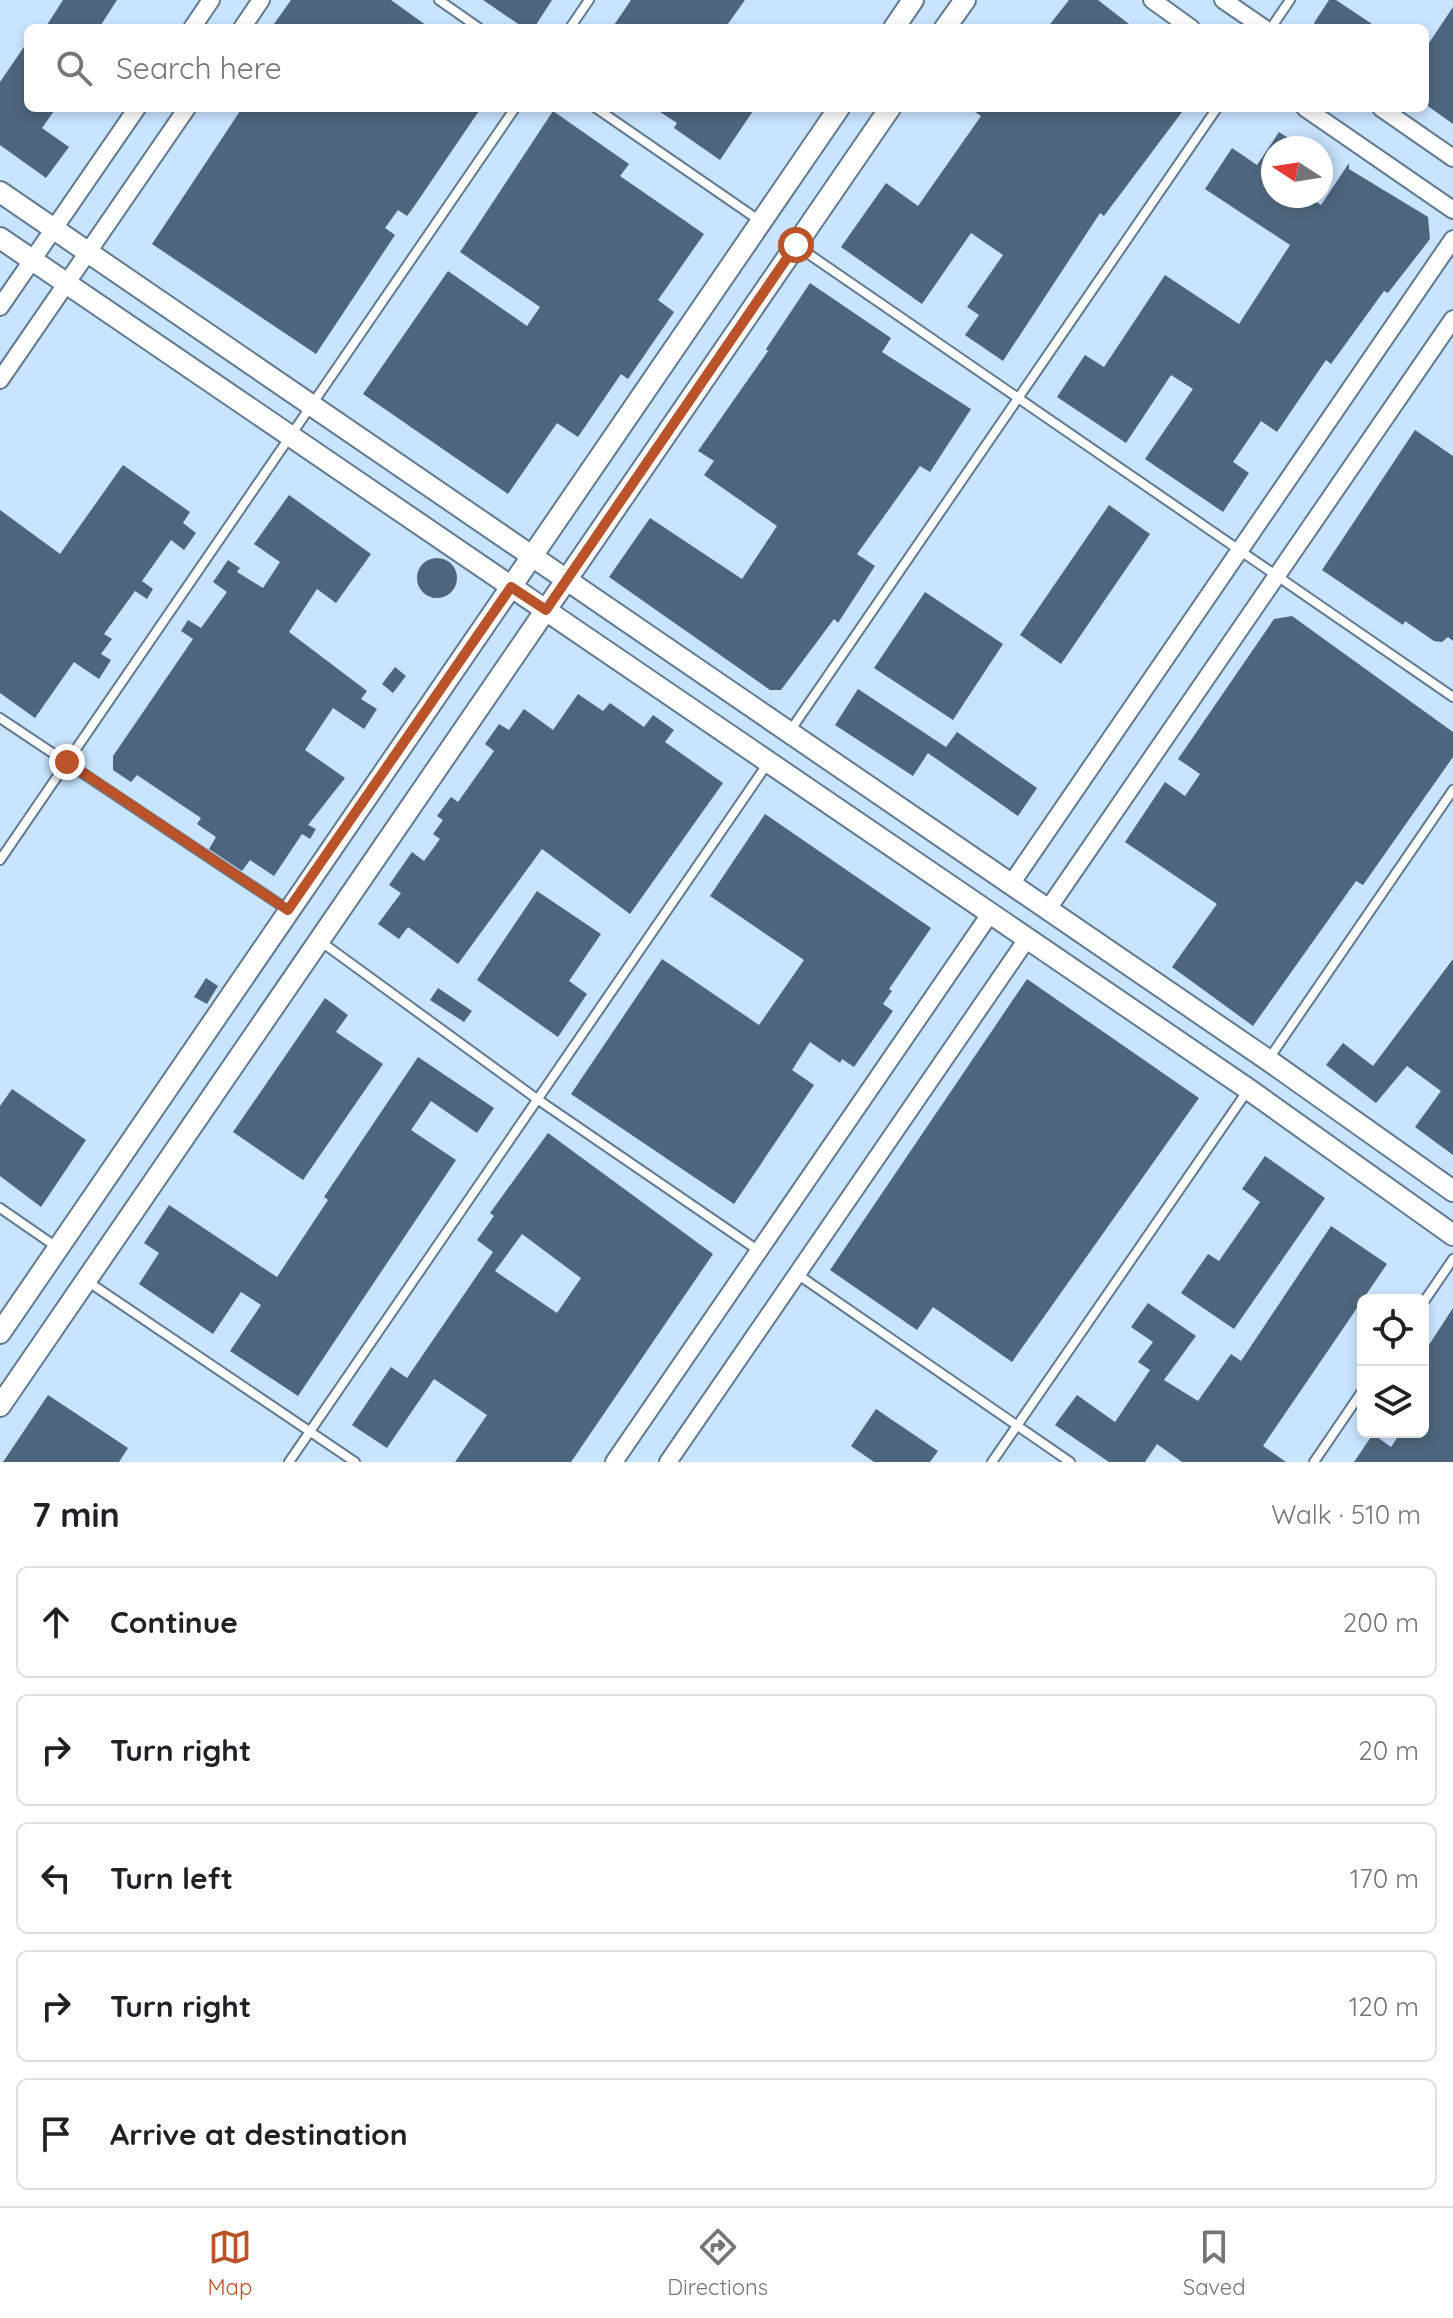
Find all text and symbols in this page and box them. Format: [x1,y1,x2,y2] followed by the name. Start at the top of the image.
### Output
[24,24,1429,112] search box
[52,46,96,90] icon: search
[116,49,282,87] text: Search here
[1261,136,1333,208] north arrow
[778,227,814,263] route start
[49,744,85,780] route end
[1357,1294,1429,1438] map controls
[1357,1294,1429,1366] button: locate
[1357,1366,1429,1438] button: layers
[32,1493,120,1536] text: 7 min
[1271,1498,1421,1531] text: Walk · 510 m
[34,1600,78,1644] icon: ahead
[110,1603,238,1641] text: Continue
[1343,1606,1419,1639] text: 200 m
[34,1728,78,1772] icon: right
[110,1731,251,1769] text: Turn right
[1358,1734,1419,1767] text: 20 m
[34,1856,78,1900] icon: left
[110,1859,233,1897] text: Turn left
[1350,1862,1419,1895] text: 170 m
[34,1984,78,2028] icon: right
[110,1987,251,2025] text: Turn right
[1349,1990,1419,2023] text: 120 m
[34,2112,78,2156] icon: arrive
[110,2115,408,2153] text: Arrive at destination
[207,2225,252,2301] tab: Map
[667,2225,768,2301] tab: Directions
[1183,2225,1246,2301] tab: Saved

